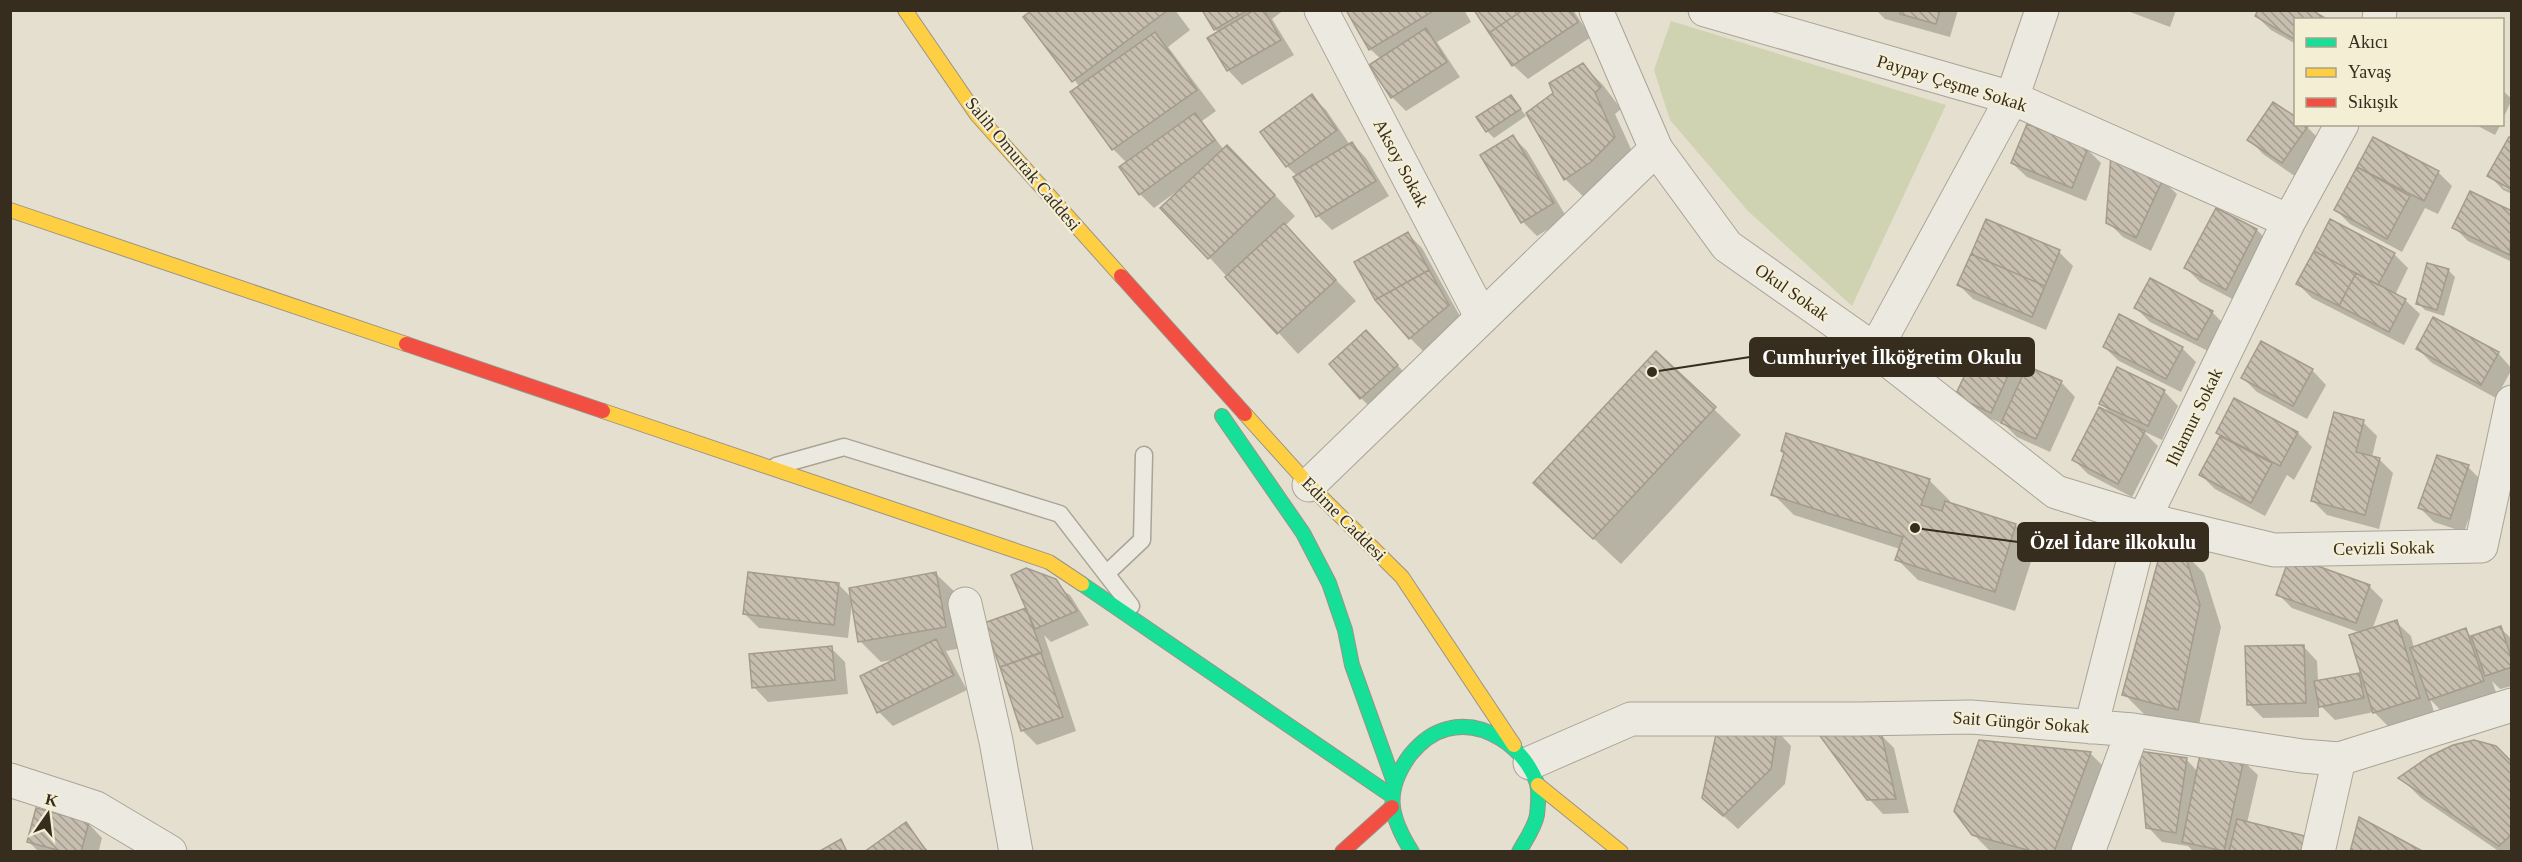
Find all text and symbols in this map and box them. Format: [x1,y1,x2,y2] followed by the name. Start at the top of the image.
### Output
[2294,18,2504,126] legend
[2348,32,2388,52] text: Akıcı
[1874,51,2030,115] street label: Paypay Çeşme Sokak
[2348,62,2391,82] text: Yavaş
[2348,92,2398,112] text: Sıkışık
[961,93,1085,235] street label: Salih Omurtak Caddesi
[1370,116,1432,210] street label: Aksoy Sokak
[1751,259,1833,325] street label: Okul Sokak
[1750,338,2034,376] callout: Cumhuriyet İlköğretim Okulu
[1762,345,2022,369] text: Cumhuriyet İlköğretim Okulu
[2162,365,2226,469] street label: Ihlamur Sokak
[1298,473,1390,565] street label: Edirne Caddesi
[2018,523,2208,561] callout: Özel İdare ilkokulu
[2030,530,2196,553] text: Özel İdare ilkokulu
[2333,537,2435,559] street label: Cevizli Sokak
[1952,707,2090,737] street label: Sait Güngör Sokak
[18,784,78,844] north arrow
[43,790,60,810] text: K

